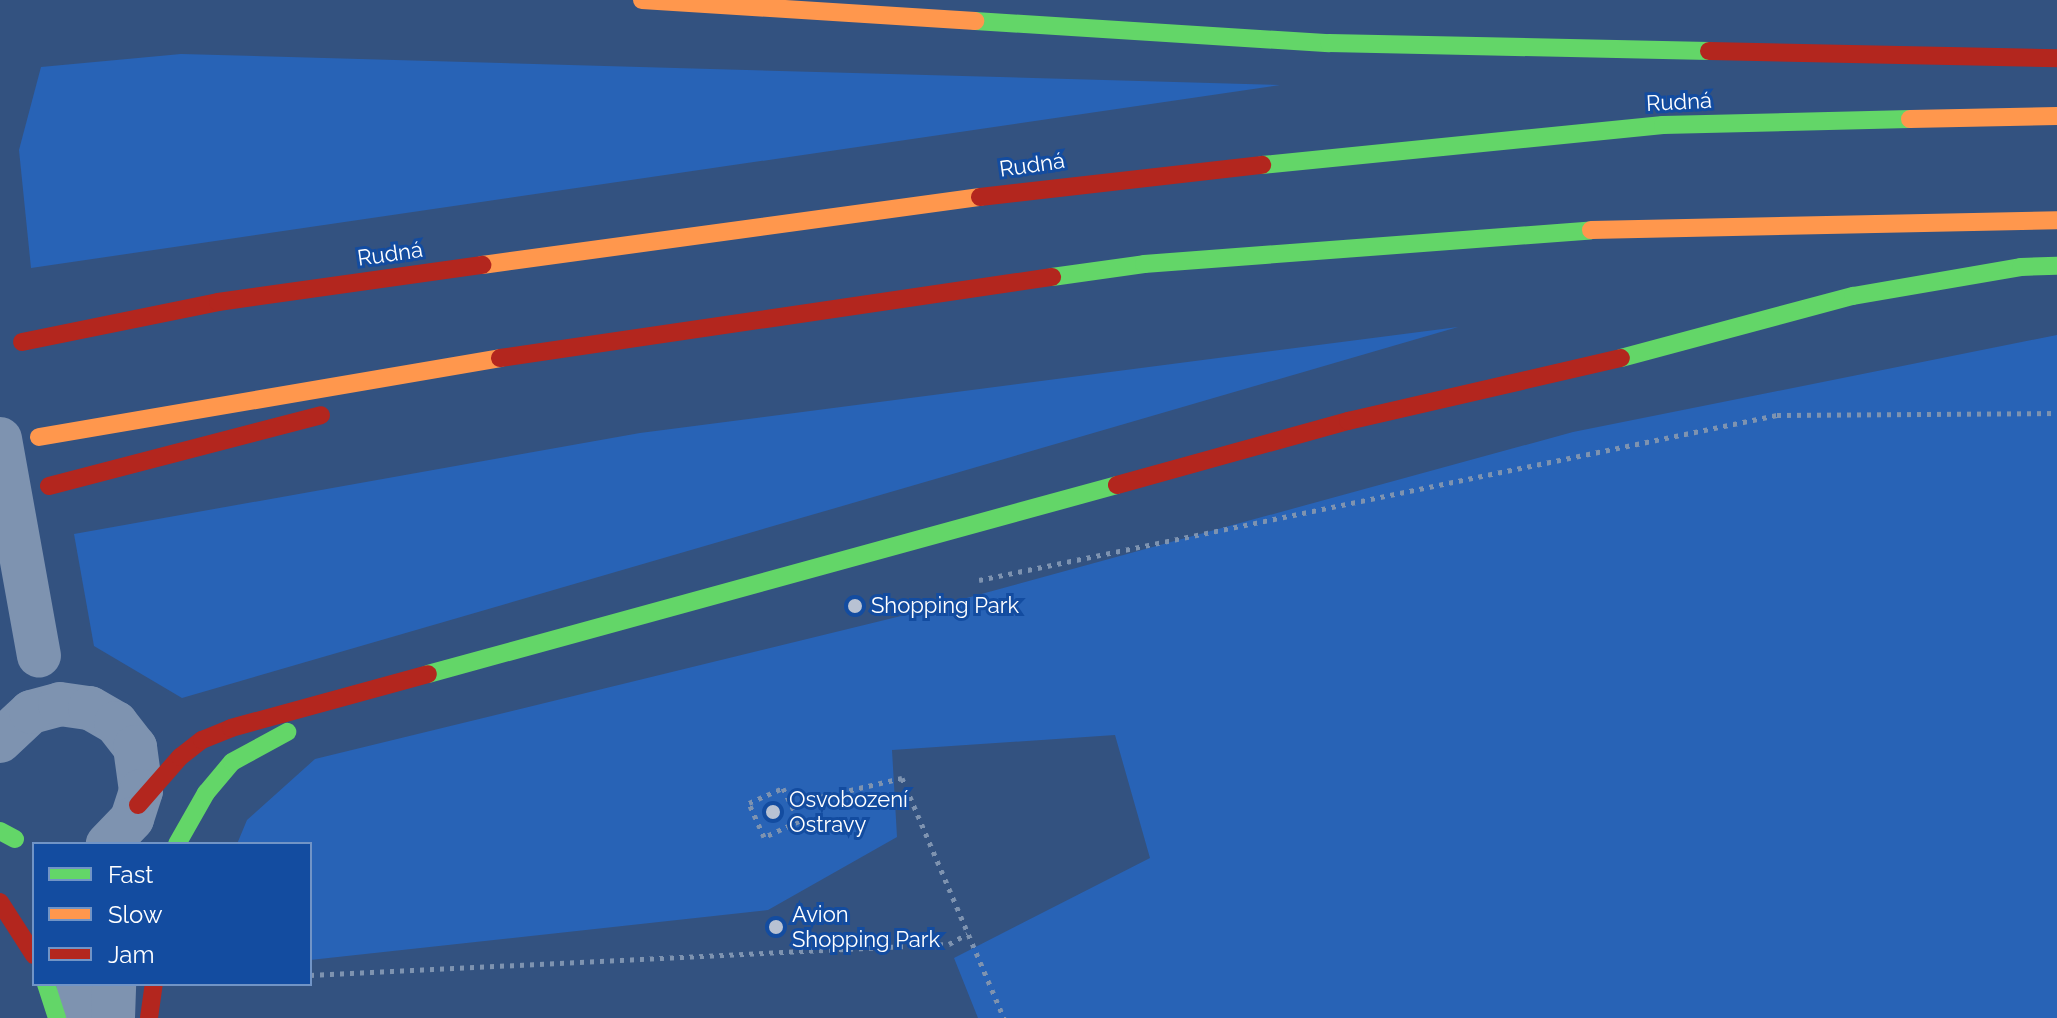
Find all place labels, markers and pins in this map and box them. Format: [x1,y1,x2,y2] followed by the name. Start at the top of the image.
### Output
[871,593,1019,619] place label: Shopping Park
[846,597,864,615] marker: Shopping Park
[789,786,908,838] place label: Osvobození Ostravy
[764,803,782,821] marker: Osvobození Ostravy
[792,901,940,952] place label: Avion Shopping Park
[767,918,785,936] marker: Avion Shopping Park

